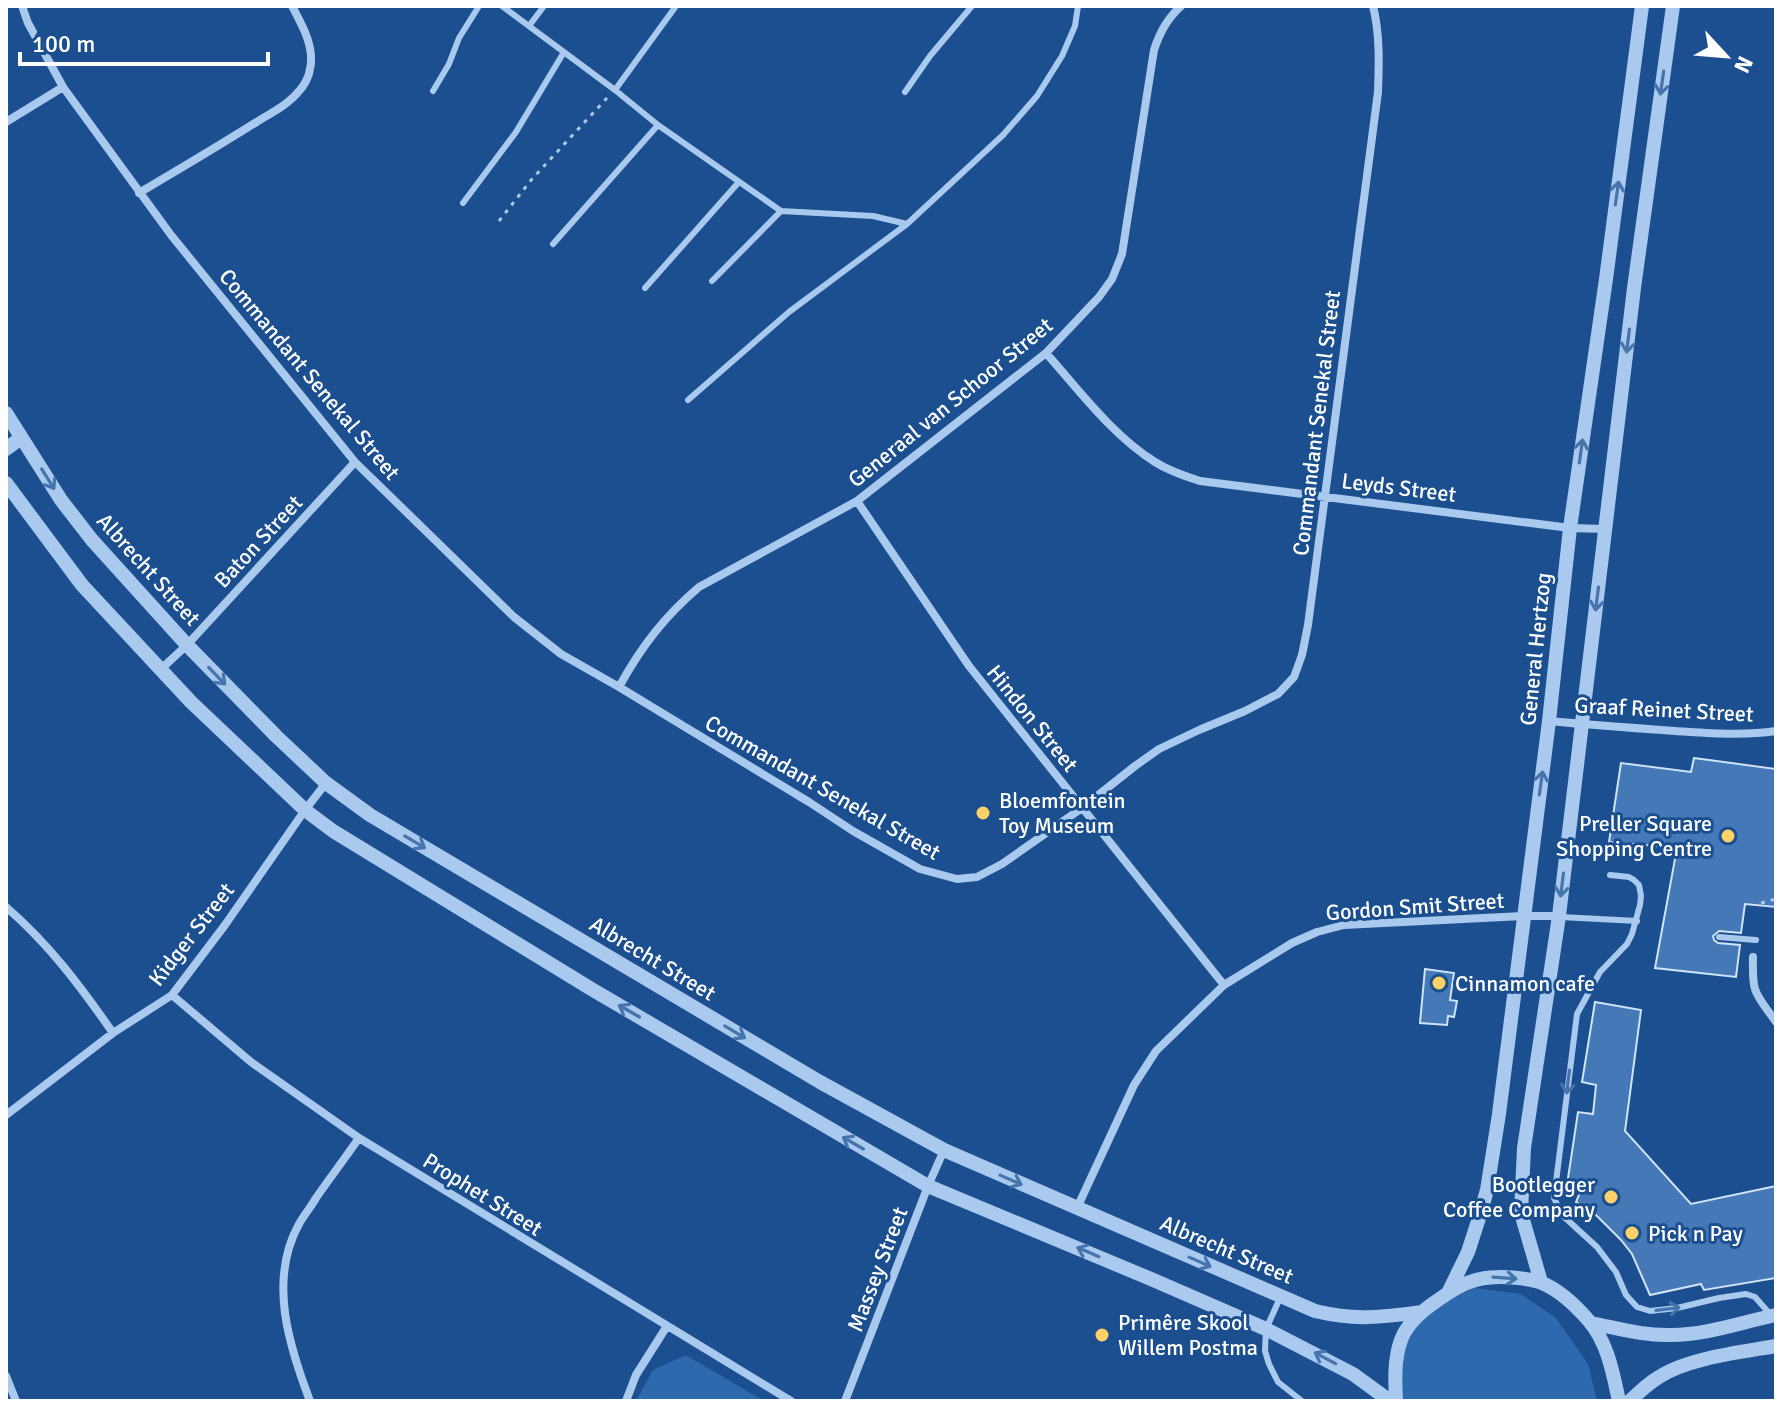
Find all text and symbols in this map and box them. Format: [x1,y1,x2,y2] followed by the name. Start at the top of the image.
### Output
[20,16,268,66] scale bar
[1686,16,1766,96] north arrow
[32,29,95,59] text: 100 m
[1728,52,1759,77] text: N
[1655,69,1670,96] one-way arrow
[1610,181,1625,206] one-way arrow
[213,263,406,486] street label: Commandant Senekal Street
[1287,289,1346,557] street label: Commandant Senekal Street
[843,311,1058,493] street label: Generaal van Schoor Street
[1620,328,1635,353] one-way arrow
[1574,439,1589,464] one-way arrow
[1340,467,1458,508] street label: Leyds Street
[39,468,56,490] one-way arrow
[208,489,308,593] street label: Baton Street
[91,507,206,631] street label: Albrecht Street
[1514,571,1557,727] street label: General Hertzog
[1589,585,1604,612] one-way arrow
[981,659,1084,778] street label: Hindon Street
[208,666,227,686] one-way arrow
[1574,691,1755,728] street label: Graaf Reinet Street
[700,709,945,866] street label: Commandant Senekal Street
[1534,771,1549,797] one-way arrow
[999,787,1126,839] place label: Bloemfontein Toy Museum
[974,804,992,822] marker: Bloemfontein Toy Museum
[1556,810,1712,862] place label: Preller Square Shopping Centre
[1719,827,1737,845] marker: Preller Square Shopping Centre
[403,834,426,850] one-way arrow
[1555,871,1570,898] one-way arrow
[143,877,240,991] street label: Kidger Street
[1325,887,1505,926] street label: Gordon Smit Street
[585,910,721,1007] street label: Albrecht Street
[1455,970,1595,997] place label: Cinnamon cafe
[1430,974,1448,992] marker: Cinnamon cafe
[618,1003,641,1019] one-way arrow
[723,1024,746,1040] one-way arrow
[1560,1068,1575,1094] one-way arrow
[842,1135,865,1151] one-way arrow
[418,1147,548,1242] street label: Prophet Street
[1443,1171,1596,1223] place label: Bootlegger Coffee Company
[998,1173,1022,1188] one-way arrow
[1602,1188,1620,1206] marker: Bootlegger Coffee Company
[841,1203,914,1335] street label: Massey Street
[1156,1209,1298,1290] street label: Albrecht Street
[1648,1220,1743,1247] place label: Pick n Pay
[1623,1224,1641,1242] marker: Pick n Pay
[1076,1244,1101,1258] one-way arrow
[1187,1255,1212,1270] one-way arrow
[1491,1271,1518,1286] one-way arrow
[1655,1301,1680,1316] one-way arrow
[1118,1309,1258,1361] place label: Primêre Skool Willem Postma
[1093,1326,1111,1344] marker: Primêre Skool Willem Postma
[1314,1350,1338,1366] one-way arrow

